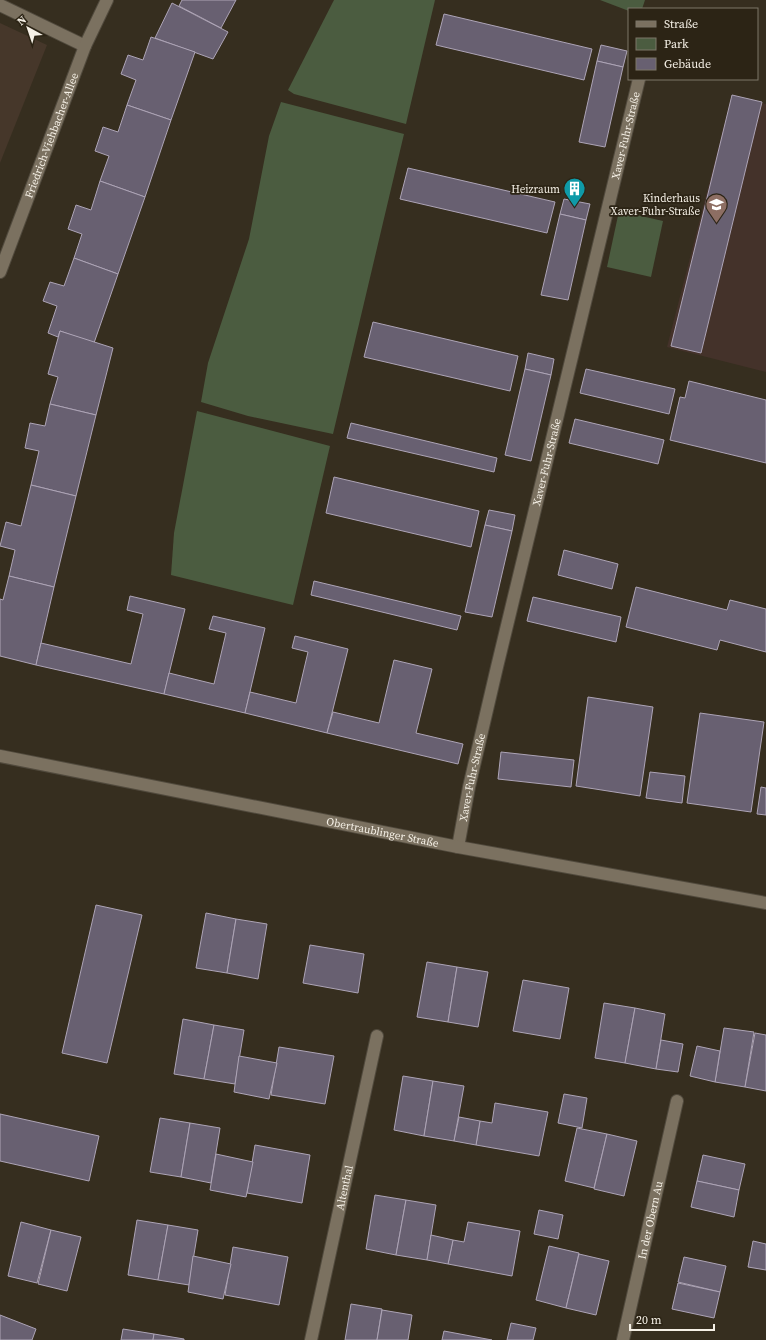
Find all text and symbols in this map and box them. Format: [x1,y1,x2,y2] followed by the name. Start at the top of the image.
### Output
[8,8,48,48] north arrow
[628,8,758,80] legend
[14,12,30,29] text: N
[664,16,698,32] text: Straße
[664,36,689,52] text: Park
[664,56,711,72] text: Gebäude
[21,70,82,200] street label: Friedrich-Viehbacher-Allee
[608,90,644,181] street label: Xaver-Fuhr-Straße
[562,176,588,209] building icon: Heizraum
[511,182,560,197] place label: Heizraum
[611,191,700,219] place label: Kinderhaus Xaver-Fuhr-Straße
[703,191,729,224] school or university icon: Kinderhaus Xaver-Fuhr-Straße
[529,417,565,508] street label: Xaver-Fuhr-Straße
[456,732,489,823] street label: Xaver-Fuhr-Straße
[325,814,440,851] street label: Obertraublinger Straße
[332,1164,357,1211] street label: Altenthal
[635,1179,667,1261] street label: In der Obern Au
[630,1306,714,1332] scale bar
[636,1312,662,1328] text: 20 m

